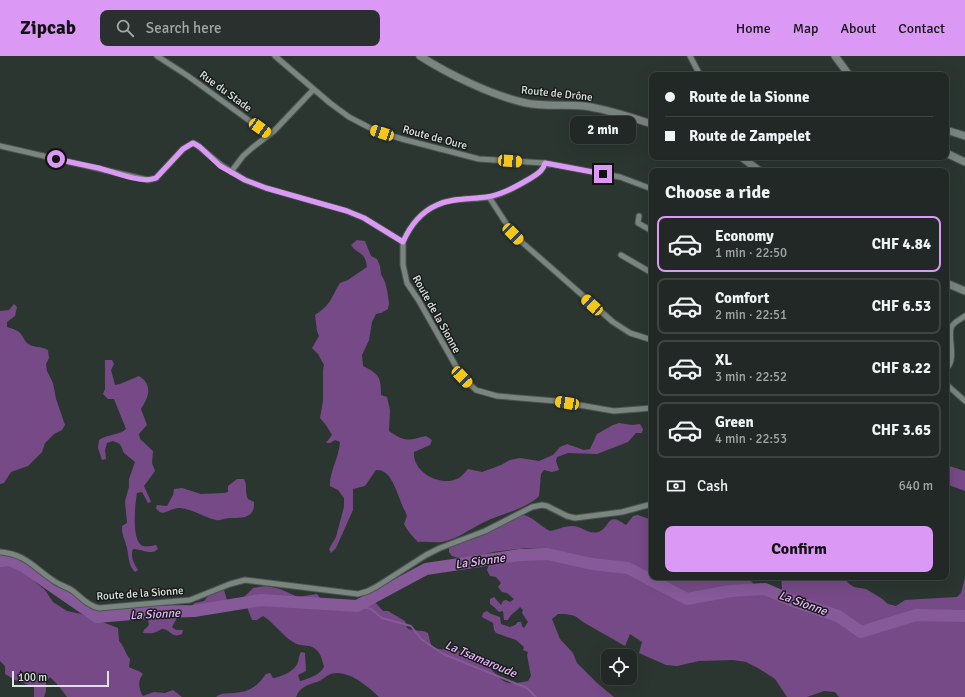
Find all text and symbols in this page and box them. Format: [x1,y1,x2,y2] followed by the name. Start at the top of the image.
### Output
[100,10,380,46] search box
[20,16,76,40] text: Zipcab
[114,17,136,39] icon: search
[146,19,221,37] text: Search here
[736,20,771,37] text: Home
[793,20,818,37] text: Map
[840,20,876,37] text: About
[898,20,945,37] text: Contact
[197,68,254,115] street label: Rue du Stade
[521,83,593,104] street label: Route de Drône
[689,88,809,106] text: Route de la Sionne
[247,116,273,140] car
[570,116,636,144] callout: 2 min
[587,122,619,138] text: 2 min
[401,123,469,152] street label: Route de Oure
[369,124,395,142] car
[689,127,811,145] text: Route de Zampelet
[47,150,65,168] route start
[498,154,522,168] car
[594,165,612,183] route end
[665,181,770,203] text: Choose a ride
[500,221,526,247] car
[667,226,703,262] icon: car
[715,227,774,245] text: Economy
[872,235,931,253] text: CHF 4.84
[715,245,787,261] text: 1 min · 22:50
[410,273,463,356] street label: Route de la Sionne
[667,288,703,324] icon: car
[715,289,769,307] text: Comfort
[579,293,605,317] car
[872,297,931,315] text: CHF 6.53
[715,307,787,323] text: 2 min · 22:51
[667,350,703,386] icon: car
[715,351,732,369] text: XL
[872,359,931,377] text: CHF 8.22
[449,364,475,390] car
[715,369,787,385] text: 3 min · 22:52
[554,395,580,411] car
[667,412,703,448] icon: car
[715,413,754,431] text: Green
[872,421,931,439] text: CHF 3.65
[715,431,787,447] text: 4 min · 22:53
[665,475,687,497] icon: cash
[697,477,728,495] text: Cash
[899,478,933,494] text: 640 m
[665,526,933,572] button: Confirm
[454,550,507,572] water label: La Sionne
[96,584,184,603] street label: Route de la Sionne
[777,588,830,619] water label: La Sionne
[130,606,181,623] water label: La Sionne
[443,638,520,682] water label: La Tsamaroude
[601,649,637,685] map controls
[601,649,637,685] button: locate
[12,669,109,688] scale bar
[18,671,47,684] text: 100 m

